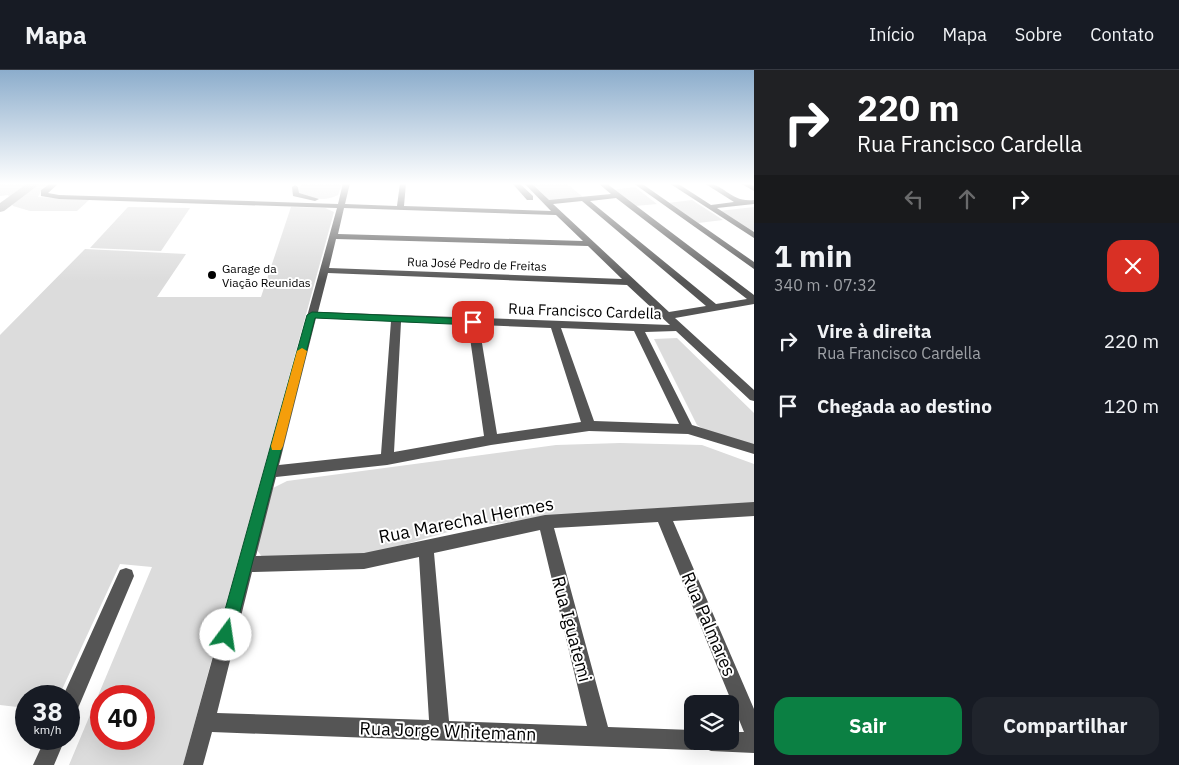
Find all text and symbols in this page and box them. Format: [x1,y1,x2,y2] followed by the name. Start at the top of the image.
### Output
[25,19,87,51] text: Mapa
[869,23,915,46] text: Início
[943,23,987,46] text: Mapa
[1015,23,1062,46] text: Sobre
[1090,23,1154,46] text: Contato
[857,85,960,131] text: 220 m
[774,90,839,155] icon: right
[857,129,1082,158] text: Rua Francisco Cardella
[900,185,928,213] icon: left
[953,185,981,213] icon: ahead
[1006,185,1034,213] icon: right
[774,236,852,275] text: 1 min
[1107,240,1159,292] button: close
[407,254,547,274] street label: Rua José Pedro de Freitas
[222,261,311,290] place label: Garage da Viação Reunidas
[206,269,218,281] marker: Garage da Viação Reunidas
[774,275,876,295] text: 340 m · 07:32
[508,299,662,323] street label: Rua Francisco Cardella
[452,301,494,343] pin
[459,308,487,336] icon: arrive
[817,319,932,343] text: Vire à direita
[774,327,802,355] icon: right
[1104,329,1159,353] text: 220 m
[817,343,981,363] text: Rua Francisco Cardella
[774,392,802,420] icon: arrive
[817,394,992,418] text: Chegada ao destino
[1104,394,1159,418] text: 120 m
[377,492,555,548] street label: Rua Marechal Hermes
[677,568,741,680] street label: Rua Palmares
[547,574,597,684] street label: Rua Iguatemi
[199,608,251,660] position arrow
[90,685,155,750] speed limit sign: 40
[32,695,63,728] text: 38
[684,695,739,750] map controls
[684,695,739,750] button: layers
[774,697,962,755] button: Sair
[972,697,1159,755] button: Compartilhar
[359,716,537,746] street label: Rua Jorge Whitemann
[33,722,62,737] text: km/h

